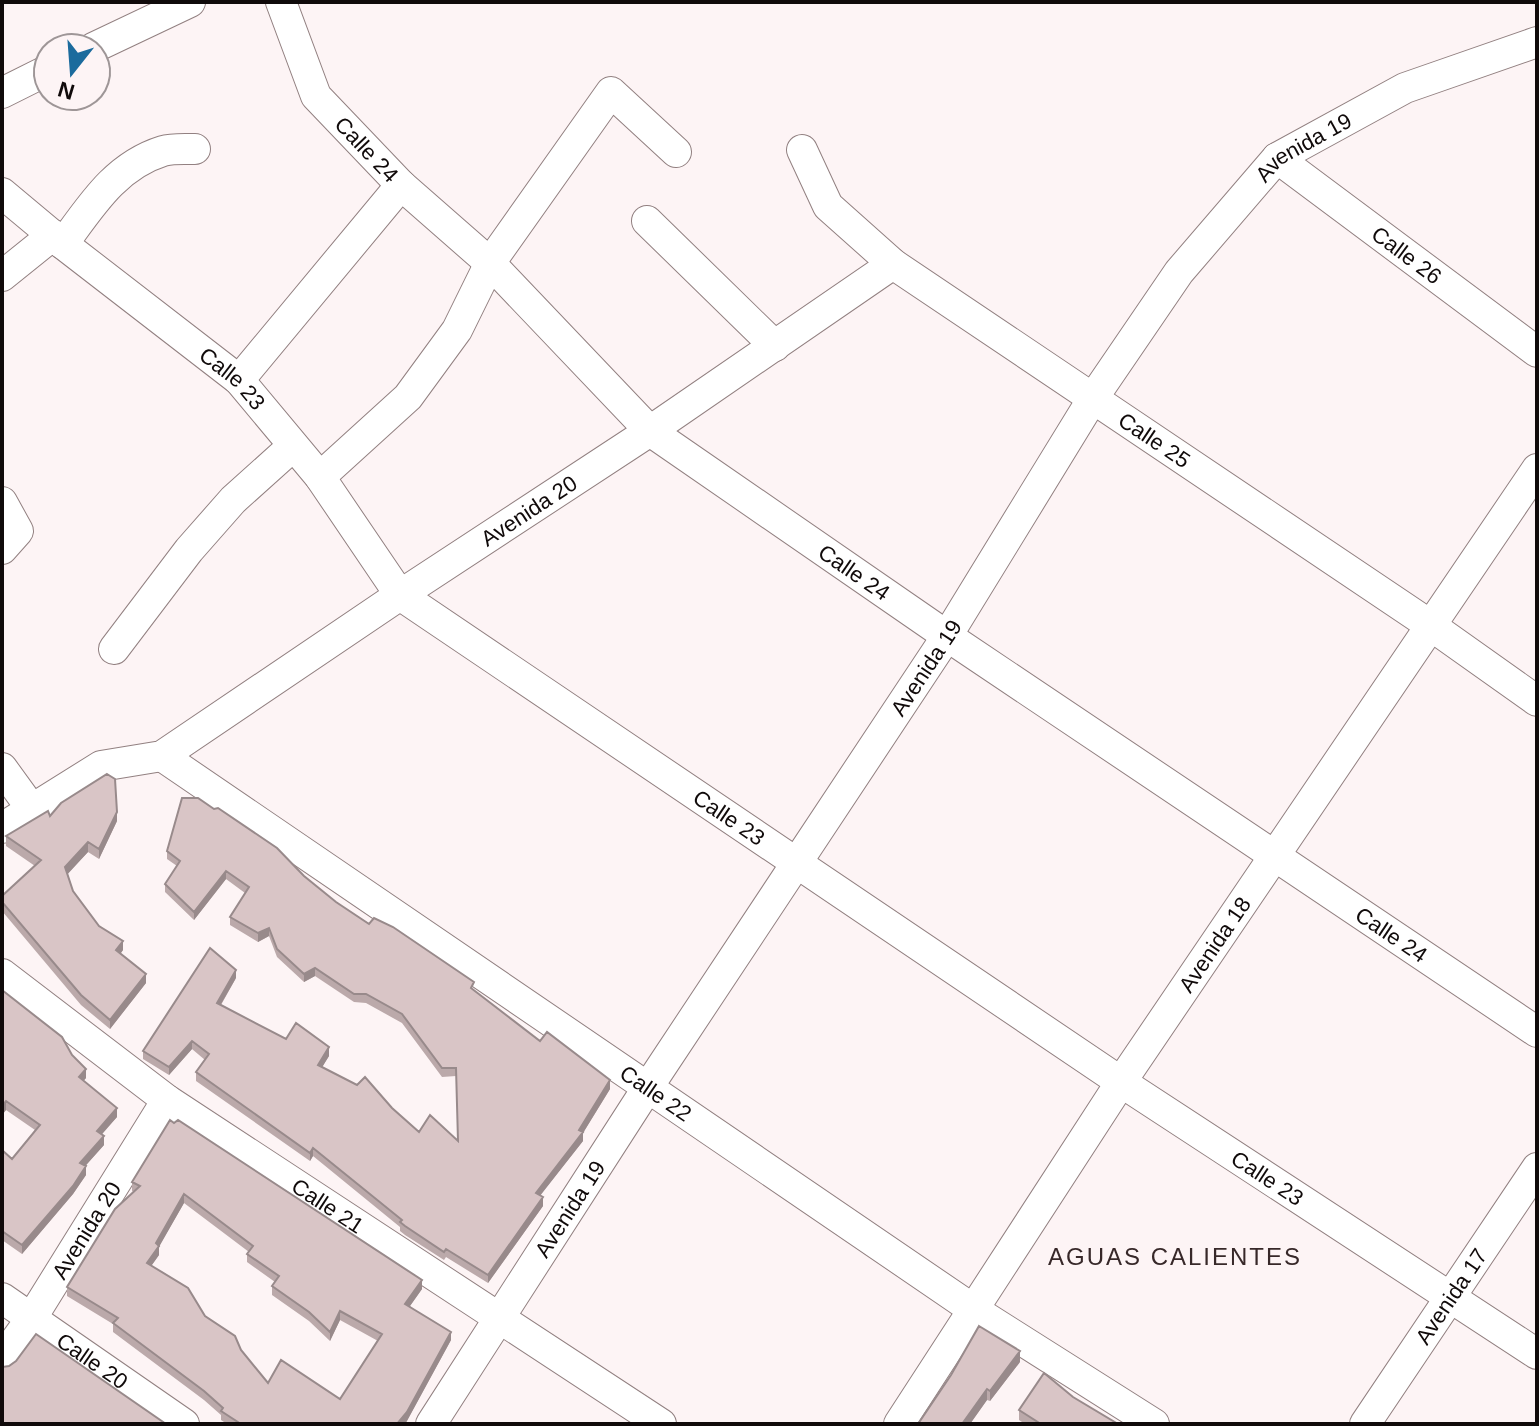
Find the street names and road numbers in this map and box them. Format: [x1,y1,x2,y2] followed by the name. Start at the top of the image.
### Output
[1250,108,1356,187] street label: Avenida 19
[330,112,403,187] street label: Calle 24
[1367,221,1446,289] street label: Calle 26
[194,342,270,415] street label: Calle 23
[1114,407,1195,473] street label: Calle 25
[476,470,582,551] street label: Avenida 20
[814,539,894,606] street label: Calle 24
[886,615,967,721] street label: Avenida 19
[688,785,769,851] street label: Calle 23
[1174,892,1256,997] street label: Avenida 18
[1351,902,1432,968] street label: Calle 24
[615,1060,696,1127] street label: Calle 22
[1227,1146,1308,1211] street label: Calle 23
[530,1156,610,1262] street label: Avenida 19
[287,1173,368,1239] street label: Calle 21
[47,1177,126,1284] street label: Avenida 20
[1410,1244,1492,1349] street label: Avenida 17
[52,1328,132,1394] street label: Calle 20

